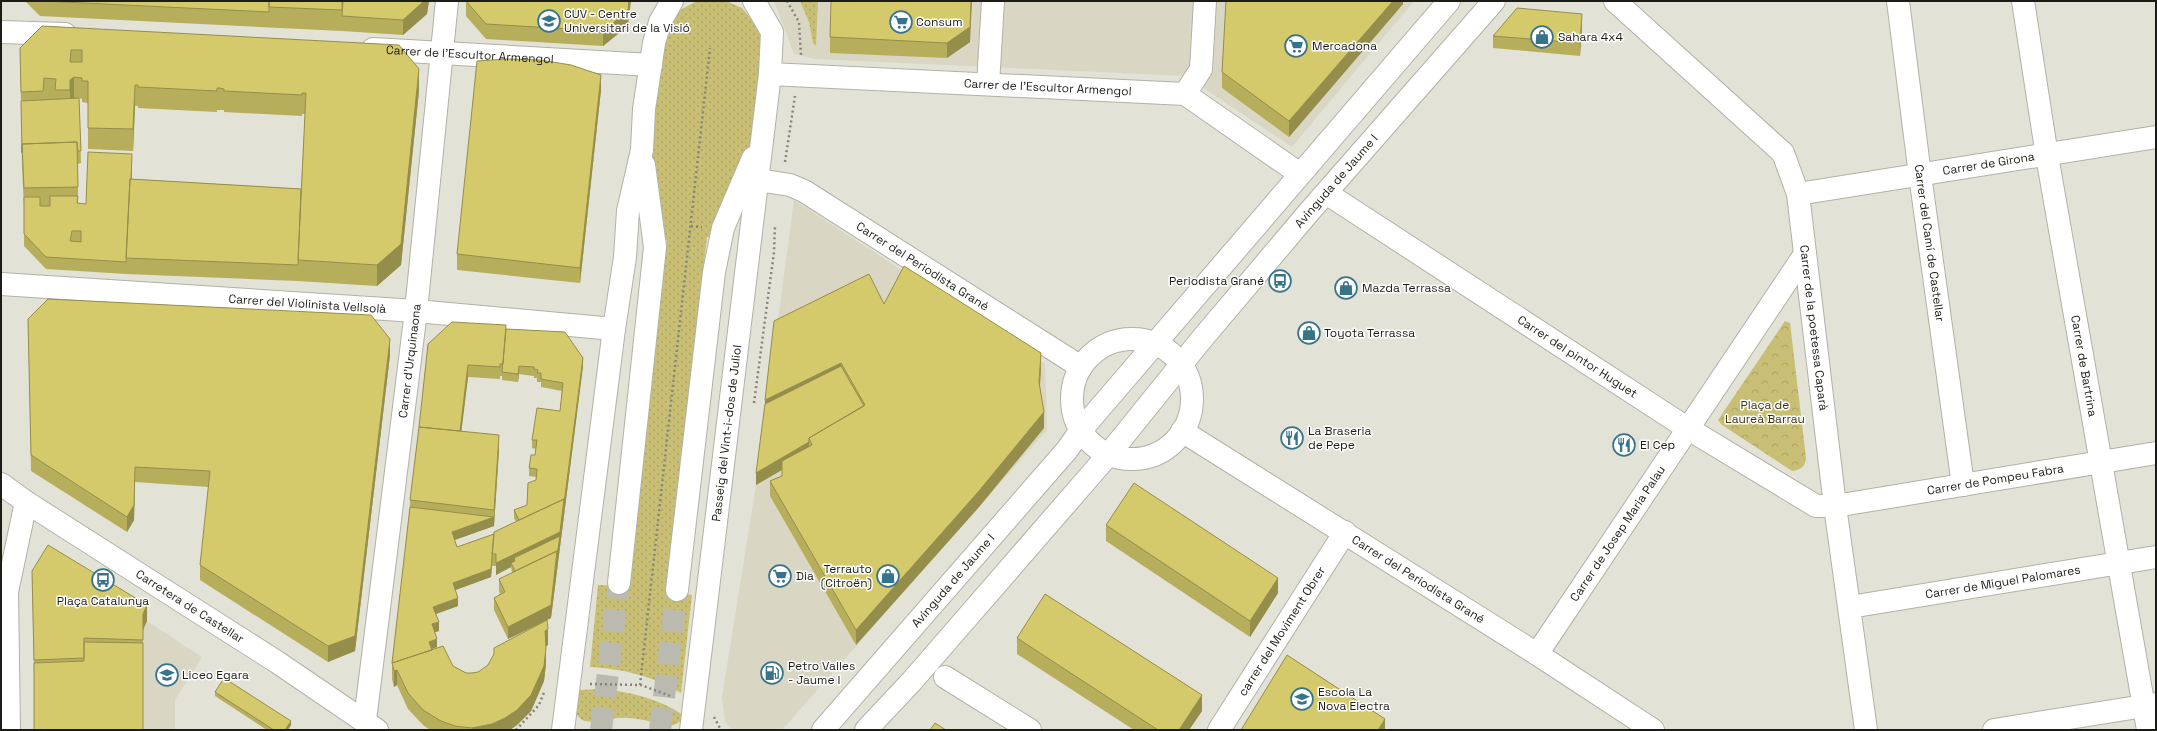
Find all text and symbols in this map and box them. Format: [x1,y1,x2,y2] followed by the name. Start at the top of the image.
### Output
[564,6,690,36] place label: CUV - Centre Universitari de la Visió
[536,8,562,34] school or university icon: CUV - Centre Universitari de la Visió
[888,9,914,35] supermarket icon: Consum
[916,14,962,30] place label: Consum
[1529,24,1555,50] shop icon: Sahara 4x4
[1558,29,1623,45] place label: Sahara 4x4
[1283,33,1309,59] supermarket icon: Mercadona
[1312,38,1377,54] place label: Mercadona
[386,42,554,67] street label: Carrer de l'Escultor Armengol
[963,75,1132,99] street label: Carrer de l'Escultor Armengol
[1291,131,1382,231] street label: Avinguda de Jaume I
[1941,148,2036,179] street label: Carrer de Girona
[1911,163,1948,323] street label: Carrer del Camí de Castellar
[853,218,992,314] street label: Carrer del Periodista Grané
[1796,244,1832,412] street label: Carrer de la poetessa Caparà
[1267,268,1293,294] bus stop icon: Periodista Grané
[1169,273,1264,289] place label: Periodista Grané
[1333,275,1359,301] shop icon: Mazda Terrassa
[1362,280,1451,296] place label: Mazda Terrassa
[228,291,387,317] street label: Carrer del Violinista Vellsolà
[395,303,425,419] street label: Carrer d'Urquinaona
[1514,312,1640,402] street label: Carrer del pintor Huguet
[2067,314,2101,418] street label: Carrer de Bartrina
[1296,320,1322,346] shop icon: Toyota Terrassa
[1324,325,1415,341] place label: Toyota Terrassa
[708,344,745,522] street label: Passeig del Vint-i-dos de Juliol
[1725,397,1805,427] park label: Plaça de Laureà Barrau
[1308,423,1372,453] place label: La Braseria de Pepe
[1279,425,1305,451] restaurant icon: La Braseria de Pepe
[1611,432,1637,458] restaurant icon: El Cep
[1640,437,1676,453] place label: El Cep
[1926,460,2065,499] street label: Carrer de Pompeu Fabra
[1566,462,1669,605] street label: Carrer de Josep Maria Palau
[908,531,998,631] street label: Avinguda de Jaume I
[1349,532,1488,627] street label: Carrer del Periodista Grané
[821,561,872,591] place label: Terrauto (Citroën)
[1924,561,2082,603] street label: Carrer de Miguel Palomares
[767,563,793,589] supermarket icon: Dia
[875,563,901,589] shop icon: Terrauto (Citroën)
[1235,563,1329,699] street label: carrer del Moviment Obrer
[133,566,247,647] street label: Carretera de Castellar
[90,567,116,593] bus stop icon: Plaça Catalunya
[796,568,814,584] place label: Dia
[57,593,149,609] place label: Plaça Catalunya
[788,658,855,688] place label: Petro Valles - Jaume I
[759,660,785,686] fuel station icon: Petro Valles - Jaume I
[154,662,180,688] school or university icon: Liceo Egara
[182,667,249,683] place label: Liceo Egara
[1318,684,1390,714] place label: Escola La Nova Electra
[1289,686,1315,712] school or university icon: Escola La Nova Electra

